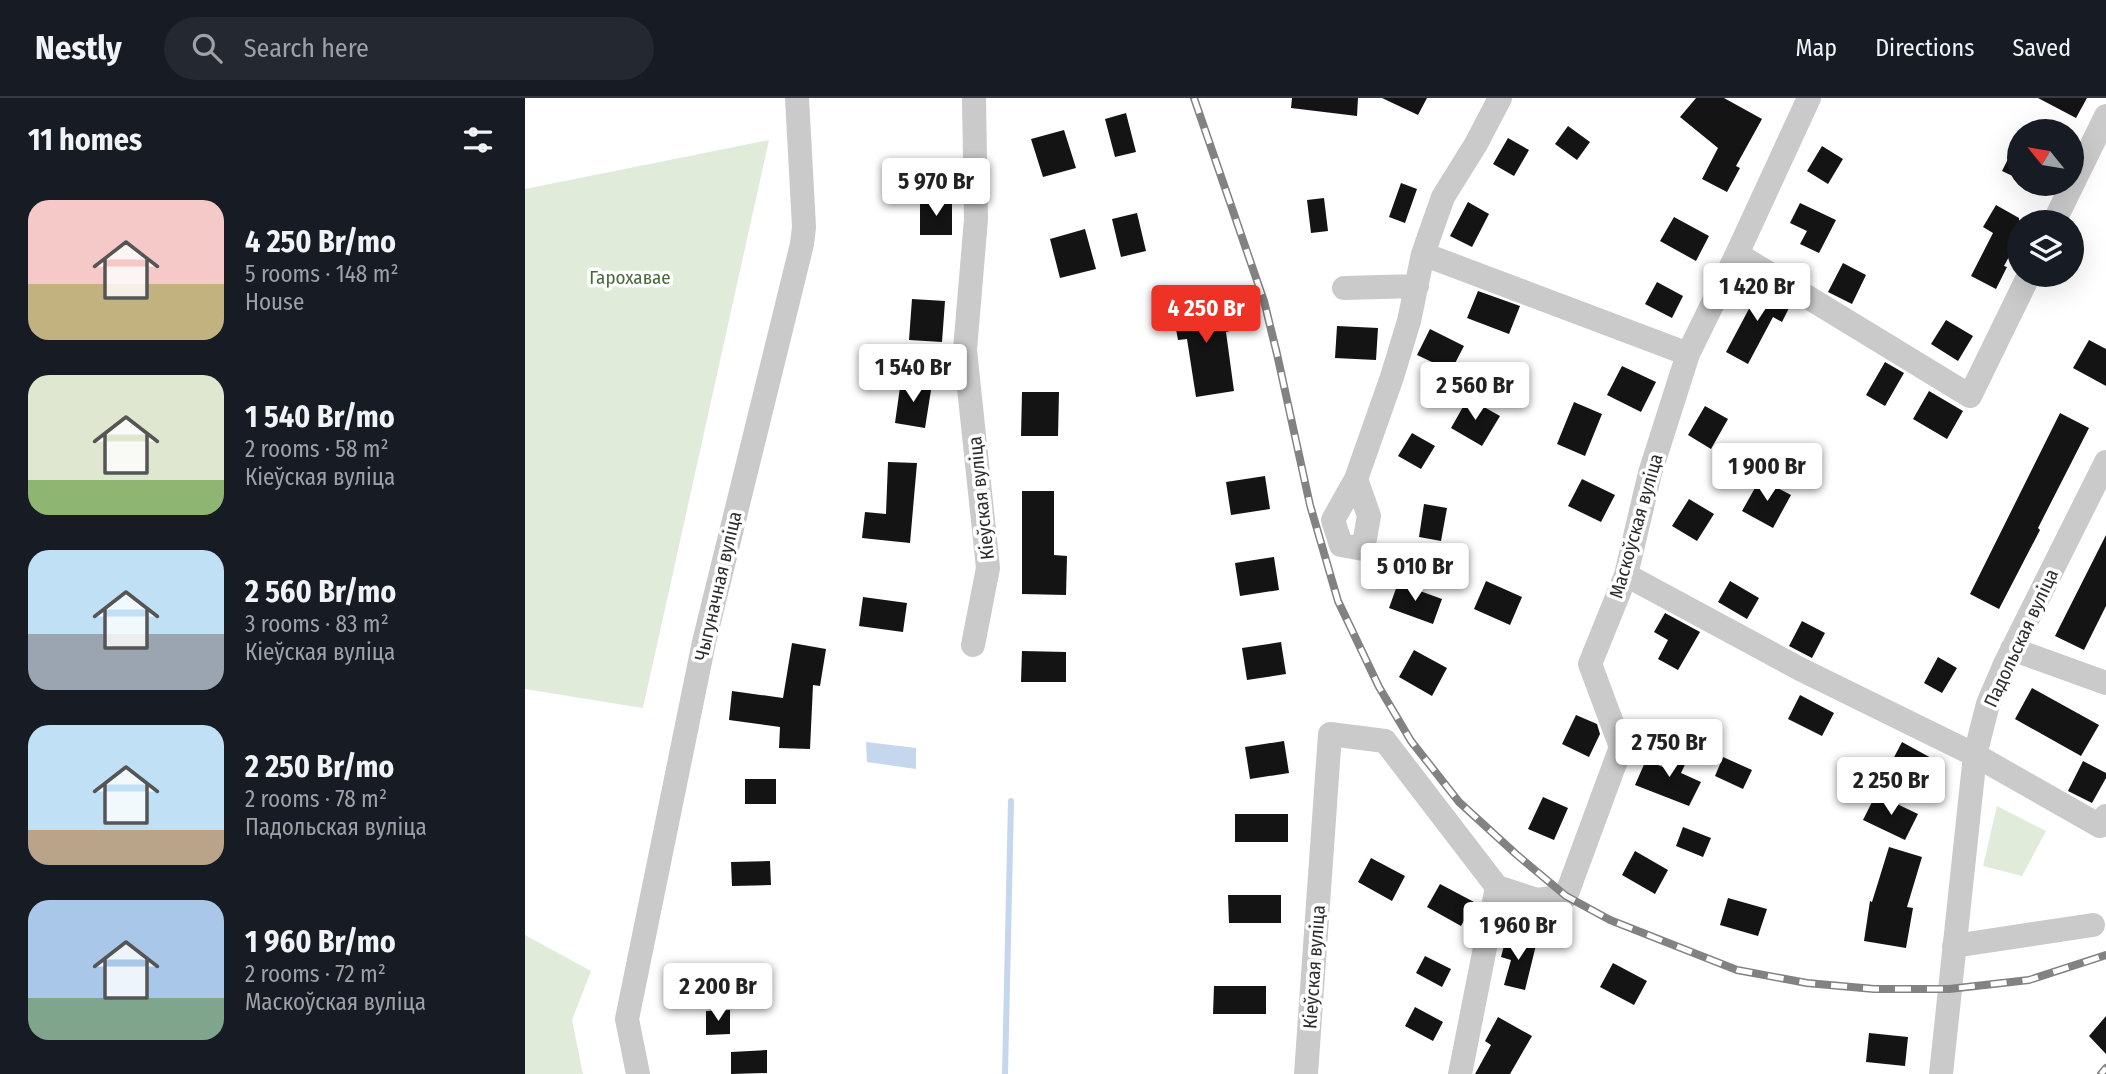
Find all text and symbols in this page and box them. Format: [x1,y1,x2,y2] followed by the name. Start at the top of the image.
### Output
[164,17,654,80] search box
[35,28,122,68] text: Nestly
[188,29,226,67] icon: search
[244,33,369,64] text: Search here
[1796,34,1837,62] text: Map
[1875,34,1974,62] text: Directions
[2012,34,2071,62] text: Saved
[2007,119,2084,196] north arrow
[2007,119,2084,287] map controls
[459,121,497,159] icon: filters
[28,122,142,158] text: 11 homes
[864,158,1008,218] pin: 5 970 Br
[898,167,974,195] text: 5 970 Br
[2007,210,2084,287] button: layers
[245,224,396,260] text: 4 250 Br/mo
[84,228,168,312] icon: home
[245,260,399,288] text: 5 rooms · 148 m²
[1685,264,1829,323] pin: 1 420 Br
[589,266,671,289] park label: Гарохавае
[1719,272,1795,300] text: 1 420 Br
[1134,286,1278,345] pin: 4 250 Br
[245,288,304,316] text: House
[1167,294,1245,322] text: 4 250 Br
[841,344,985,404] pin: 1 540 Br
[875,353,951,381] text: 1 540 Br
[1403,362,1547,422] pin: 2 560 Br
[1436,371,1514,399] text: 2 560 Br
[245,399,395,435] text: 1 540 Br/mo
[84,403,168,487] icon: home
[245,435,389,463] text: 2 rooms · 58 m²
[963,435,999,561] street label: Кіеўская вуліца
[1695,444,1839,503] pin: 1 900 Br
[1604,451,1668,601] street label: Маскоўская вуліца
[1728,452,1806,480] text: 1 900 Br
[245,463,395,491] text: Кіеўская вуліца
[690,509,746,663] street label: Чыгуначная вуліца
[1343,544,1487,603] pin: 5 010 Br
[1377,552,1453,580] text: 5 010 Br
[1979,565,2063,711] street label: Падольская вуліца
[245,574,396,610] text: 2 560 Br/mo
[84,578,168,662] icon: home
[245,610,389,638] text: 3 rooms · 83 m²
[245,638,395,666] text: Кіеўская вуліца
[1597,720,1741,779] pin: 2 750 Br
[1632,728,1706,756] text: 2 750 Br
[245,749,394,785] text: 2 250 Br/mo
[84,753,168,837] icon: home
[1819,758,1963,817] pin: 2 250 Br
[1853,766,1929,794] text: 2 250 Br
[245,785,387,813] text: 2 rooms · 78 m²
[245,813,427,841] text: Падольская вуліца
[1446,902,1590,962] pin: 1 960 Br
[1298,904,1330,1030] street label: Кіеўская вуліца
[1479,911,1557,939] text: 1 960 Br
[245,924,396,960] text: 1 960 Br/mo
[84,928,168,1012] icon: home
[245,960,386,988] text: 2 rooms · 72 m²
[646,964,790,1023] pin: 2 200 Br
[679,972,757,1000] text: 2 200 Br
[245,988,426,1016] text: Маскоўская вуліца

